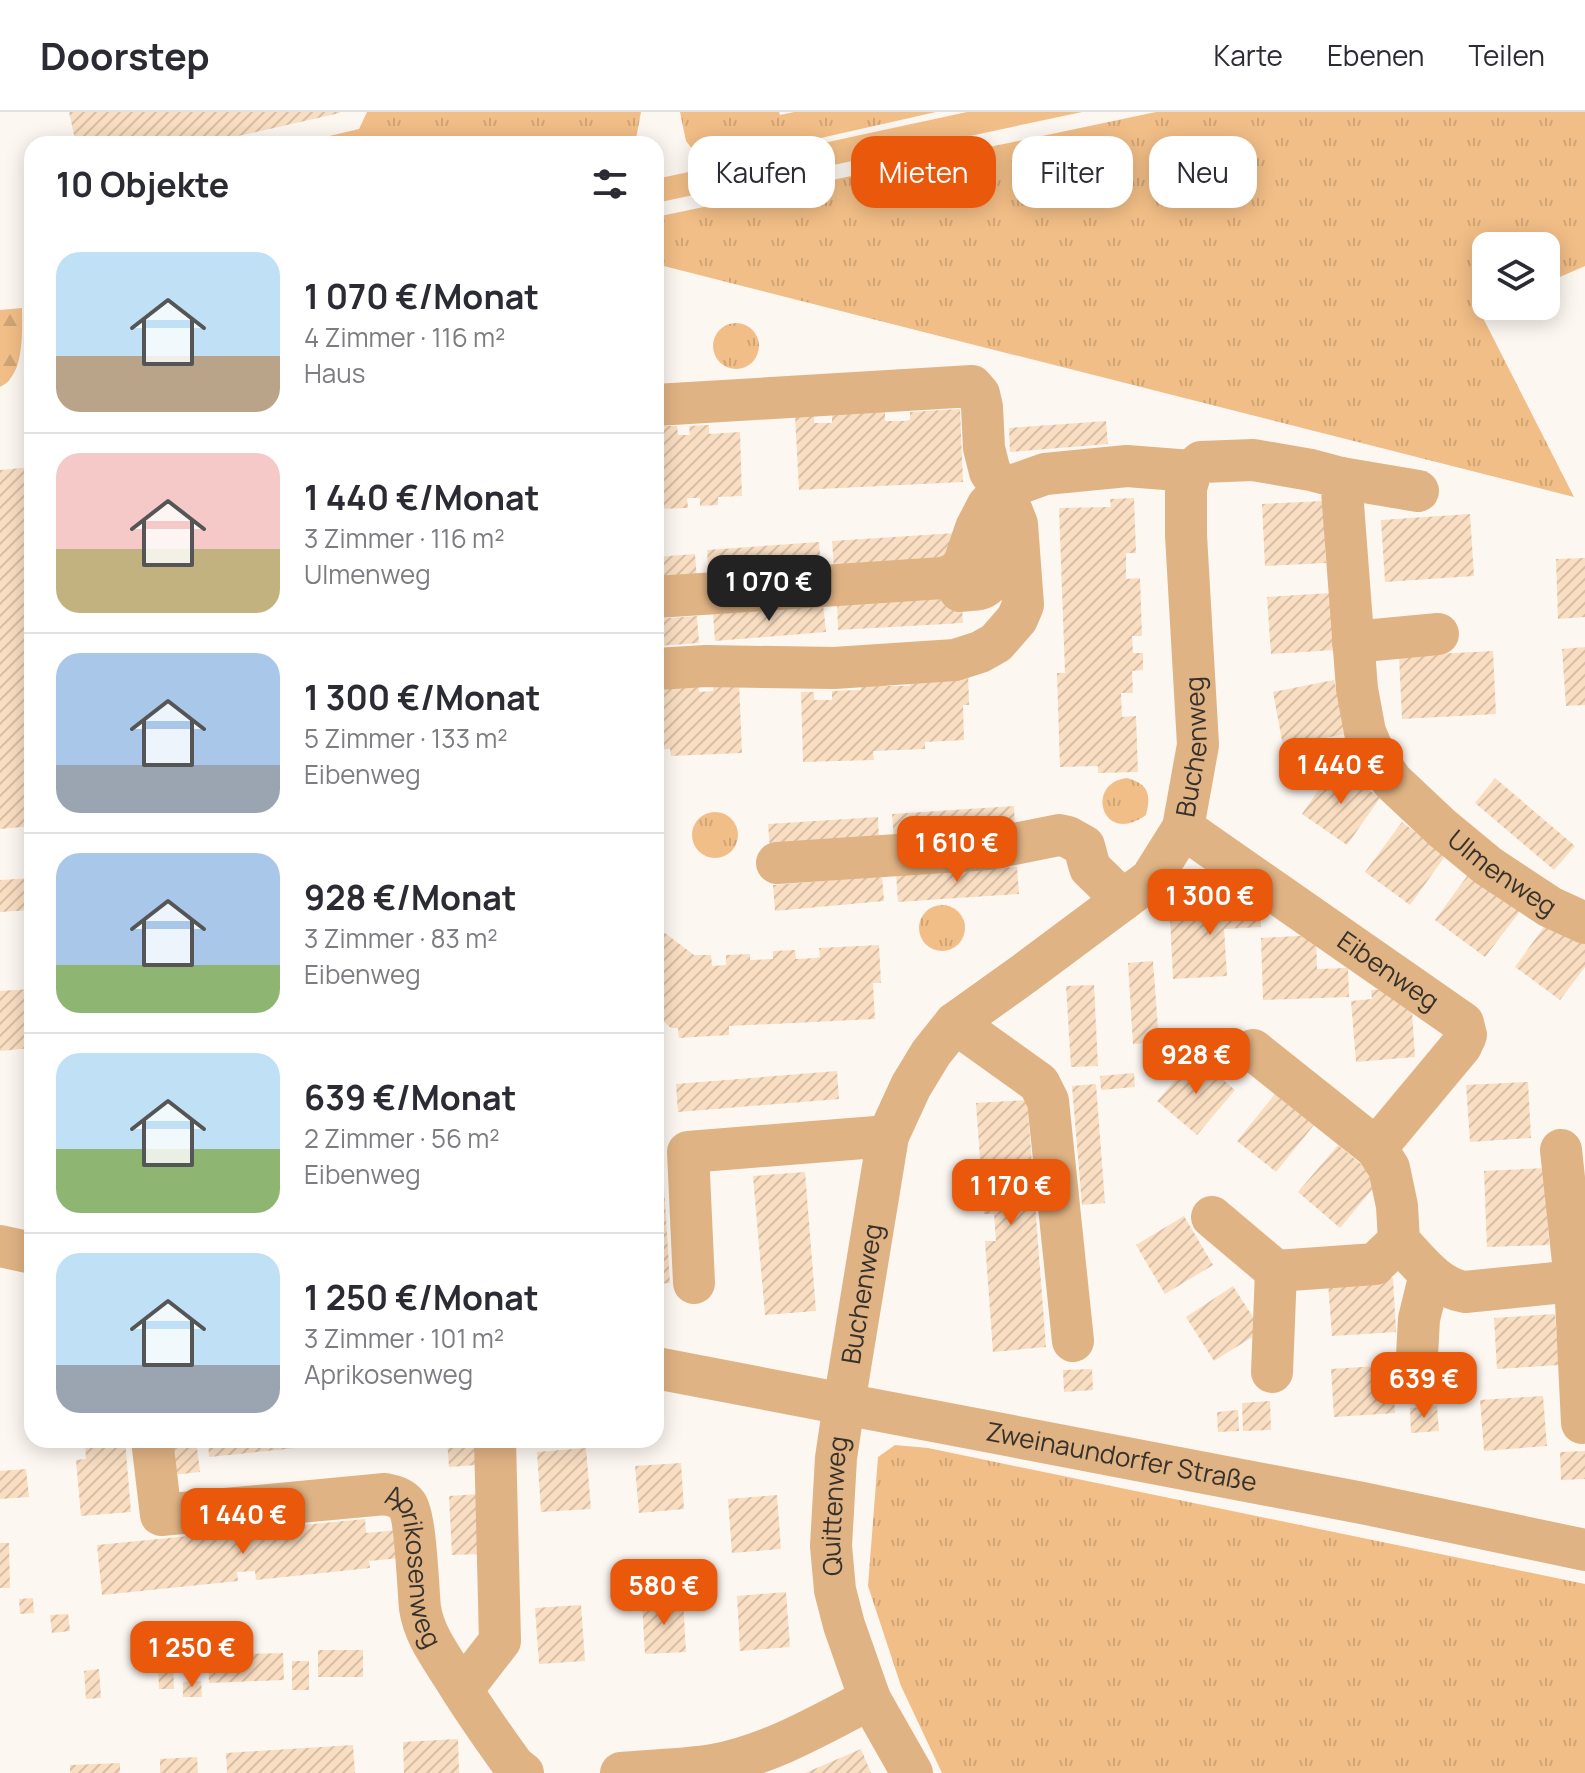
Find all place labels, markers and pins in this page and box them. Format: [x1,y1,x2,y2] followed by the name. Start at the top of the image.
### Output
[695,555,843,623] pin: 1 070 €
[1267,738,1415,806] pin: 1 440 €
[883,816,1031,884] pin: 1 610 €
[1136,869,1284,937] pin: 1 300 €
[1140,1028,1252,1096] pin: 928 €
[937,1159,1085,1227] pin: 1 170 €
[1368,1352,1480,1420] pin: 639 €
[169,1488,317,1556] pin: 1 440 €
[608,1559,720,1627] pin: 580 €
[118,1621,266,1689] pin: 1 250 €

